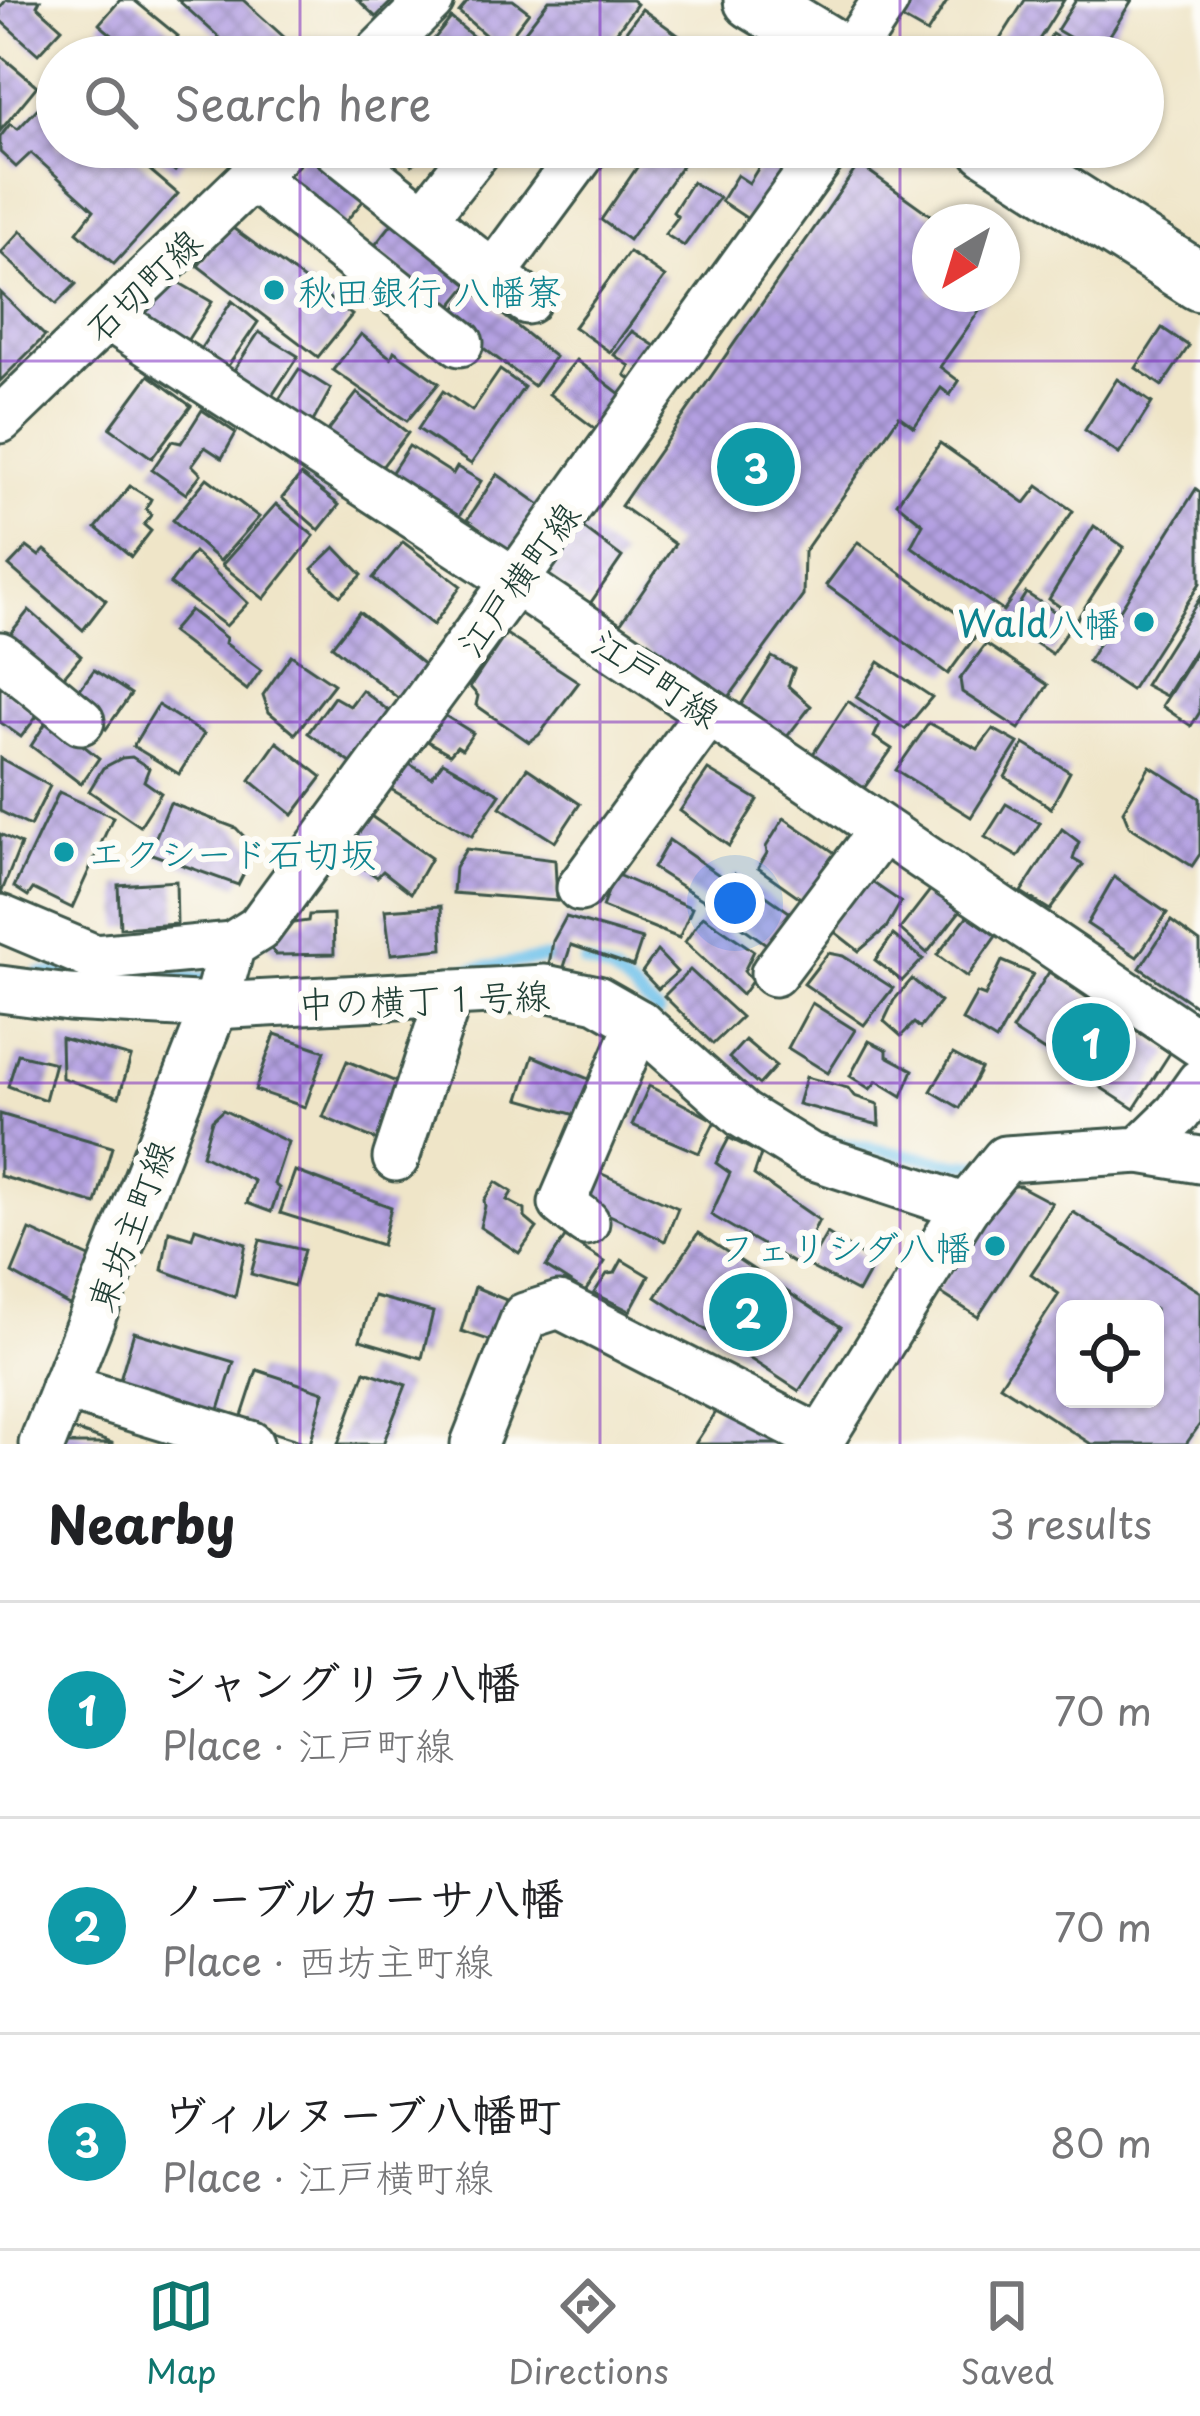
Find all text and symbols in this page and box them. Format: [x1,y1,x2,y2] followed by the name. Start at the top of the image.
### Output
[36,36,1164,168] search box
[174,68,431,136] text: Search here
[78,69,144,135] icon: search
[912,204,1020,312] north arrow
[71,215,213,353] street label: 石切町線
[298,263,562,317] place label: 秋田銀行 八幡寮
[261,277,287,303] marker: 秋田銀行 八幡寮
[717,422,795,512] pin: 3
[442,489,592,667] street label: 江戸横町線
[957,595,1120,649] place label: Wald八幡
[1131,609,1157,635] marker: Wald八幡
[582,614,732,740] street label: 江戸町線
[88,825,376,879] place label: エクシード石切坂
[51,839,77,865] marker: エクシード石切坂
[705,873,765,933] your location
[297,967,551,1029] street label: 中の横丁１号線
[1052,997,1130,1087] pin: 1
[72,1131,186,1319] street label: 東坊主町線
[719,1219,971,1273] place label: フェリシダ八幡
[982,1233,1008,1259] marker: フェリシダ八幡
[709,1267,787,1357] pin: 2
[1056,1300,1164,1408] map controls
[1056,1300,1164,1408] button: locate
[48,1484,235,1561] text: Nearby
[989,1493,1152,1552] text: 3 results
[162,1646,520,1714] text: シャングリラ八幡
[78,1680,96,1739] text: 1
[1054,1680,1152,1739] text: 70 m
[162,1714,454,1773] text: Place · 江戸町線
[162,1862,564,1930] text: ノーブルカーサ八幡
[73,1896,101,1955] text: 2
[1054,1896,1152,1955] text: 70 m
[162,1930,493,1989] text: Place · 西坊主町線
[162,2078,561,2146] text: ヴィルヌーブ八幡町
[74,2112,100,2171] text: 3
[1050,2112,1152,2171] text: 80 m
[162,2146,493,2205] text: Place · 江戸横町線
[146,2273,216,2395] tab: Map
[508,2273,669,2395] tab: Directions
[960,2273,1054,2395] tab: Saved

